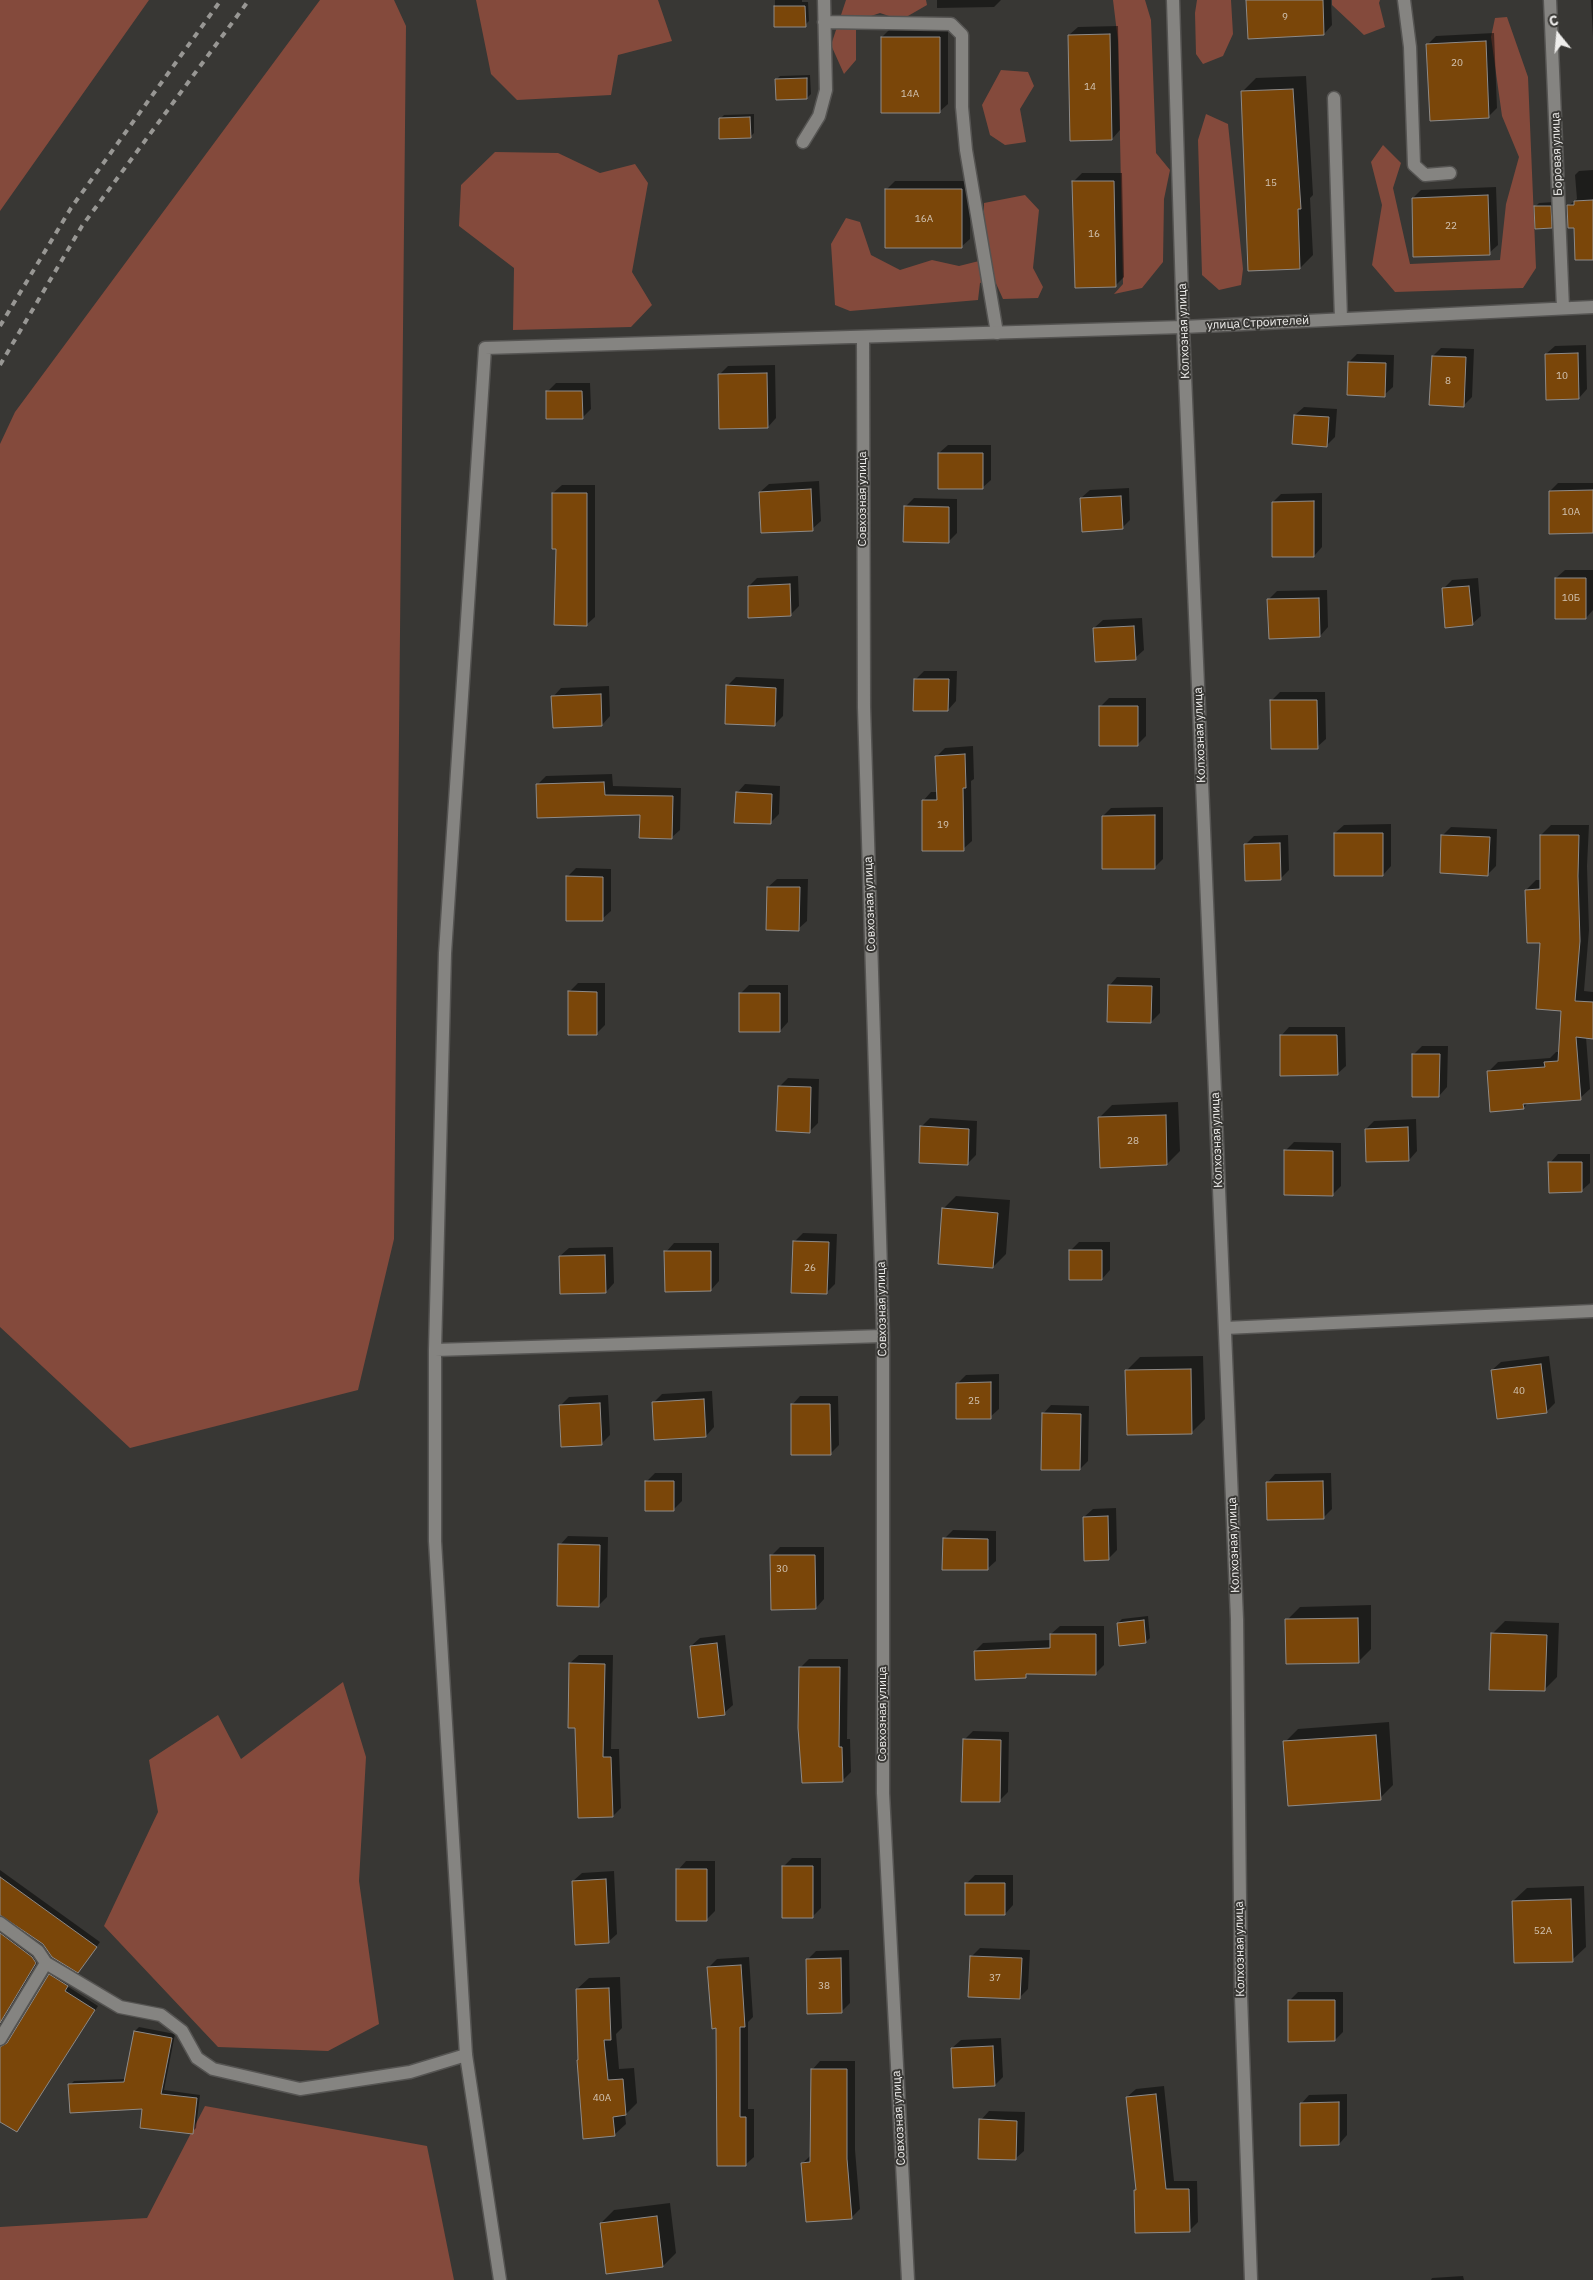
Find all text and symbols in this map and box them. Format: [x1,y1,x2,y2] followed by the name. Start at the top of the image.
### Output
[1533,10,1583,60] north arrow
[1282,11,1288,23] house number: 9
[1547,11,1561,31] text: С
[1451,57,1463,69] house number: 20
[1084,81,1096,93] house number: 14
[901,88,919,100] house number: 14А
[1548,112,1566,196] street label: Боровая улица
[1265,177,1277,189] house number: 15
[915,213,933,225] house number: 16А
[1445,220,1457,232] house number: 22
[1088,228,1100,240] house number: 16
[1175,283,1193,379] street label: Колхозная улица
[1206,313,1310,333] street label: улица Строителей
[1556,370,1568,382] house number: 10
[1445,375,1451,387] house number: 8
[856,451,870,547] street label: Совхозная улица
[1562,506,1580,518] house number: 10А
[1562,592,1580,604] house number: 10Б
[1191,687,1209,783] street label: Колхозная улица
[937,819,949,831] house number: 19
[861,856,879,952] street label: Совхозная улица
[1208,1092,1226,1188] street label: Колхозная улица
[1127,1135,1139,1147] house number: 28
[874,1261,890,1357] street label: Совхозная улица
[804,1262,816,1274] house number: 26
[1513,1385,1525,1397] house number: 40
[968,1395,980,1407] house number: 25
[1225,1497,1243,1593] street label: Колхозная улица
[776,1563,788,1575] house number: 30
[876,1666,890,1762] street label: Совхозная улица
[1232,1901,1248,1997] street label: Колхозная улица
[1534,1925,1552,1937] house number: 52А
[989,1972,1001,1984] house number: 37
[818,1980,830,1992] house number: 38
[889,2070,909,2166] street label: Совхозная улица
[593,2092,611,2104] house number: 40А

